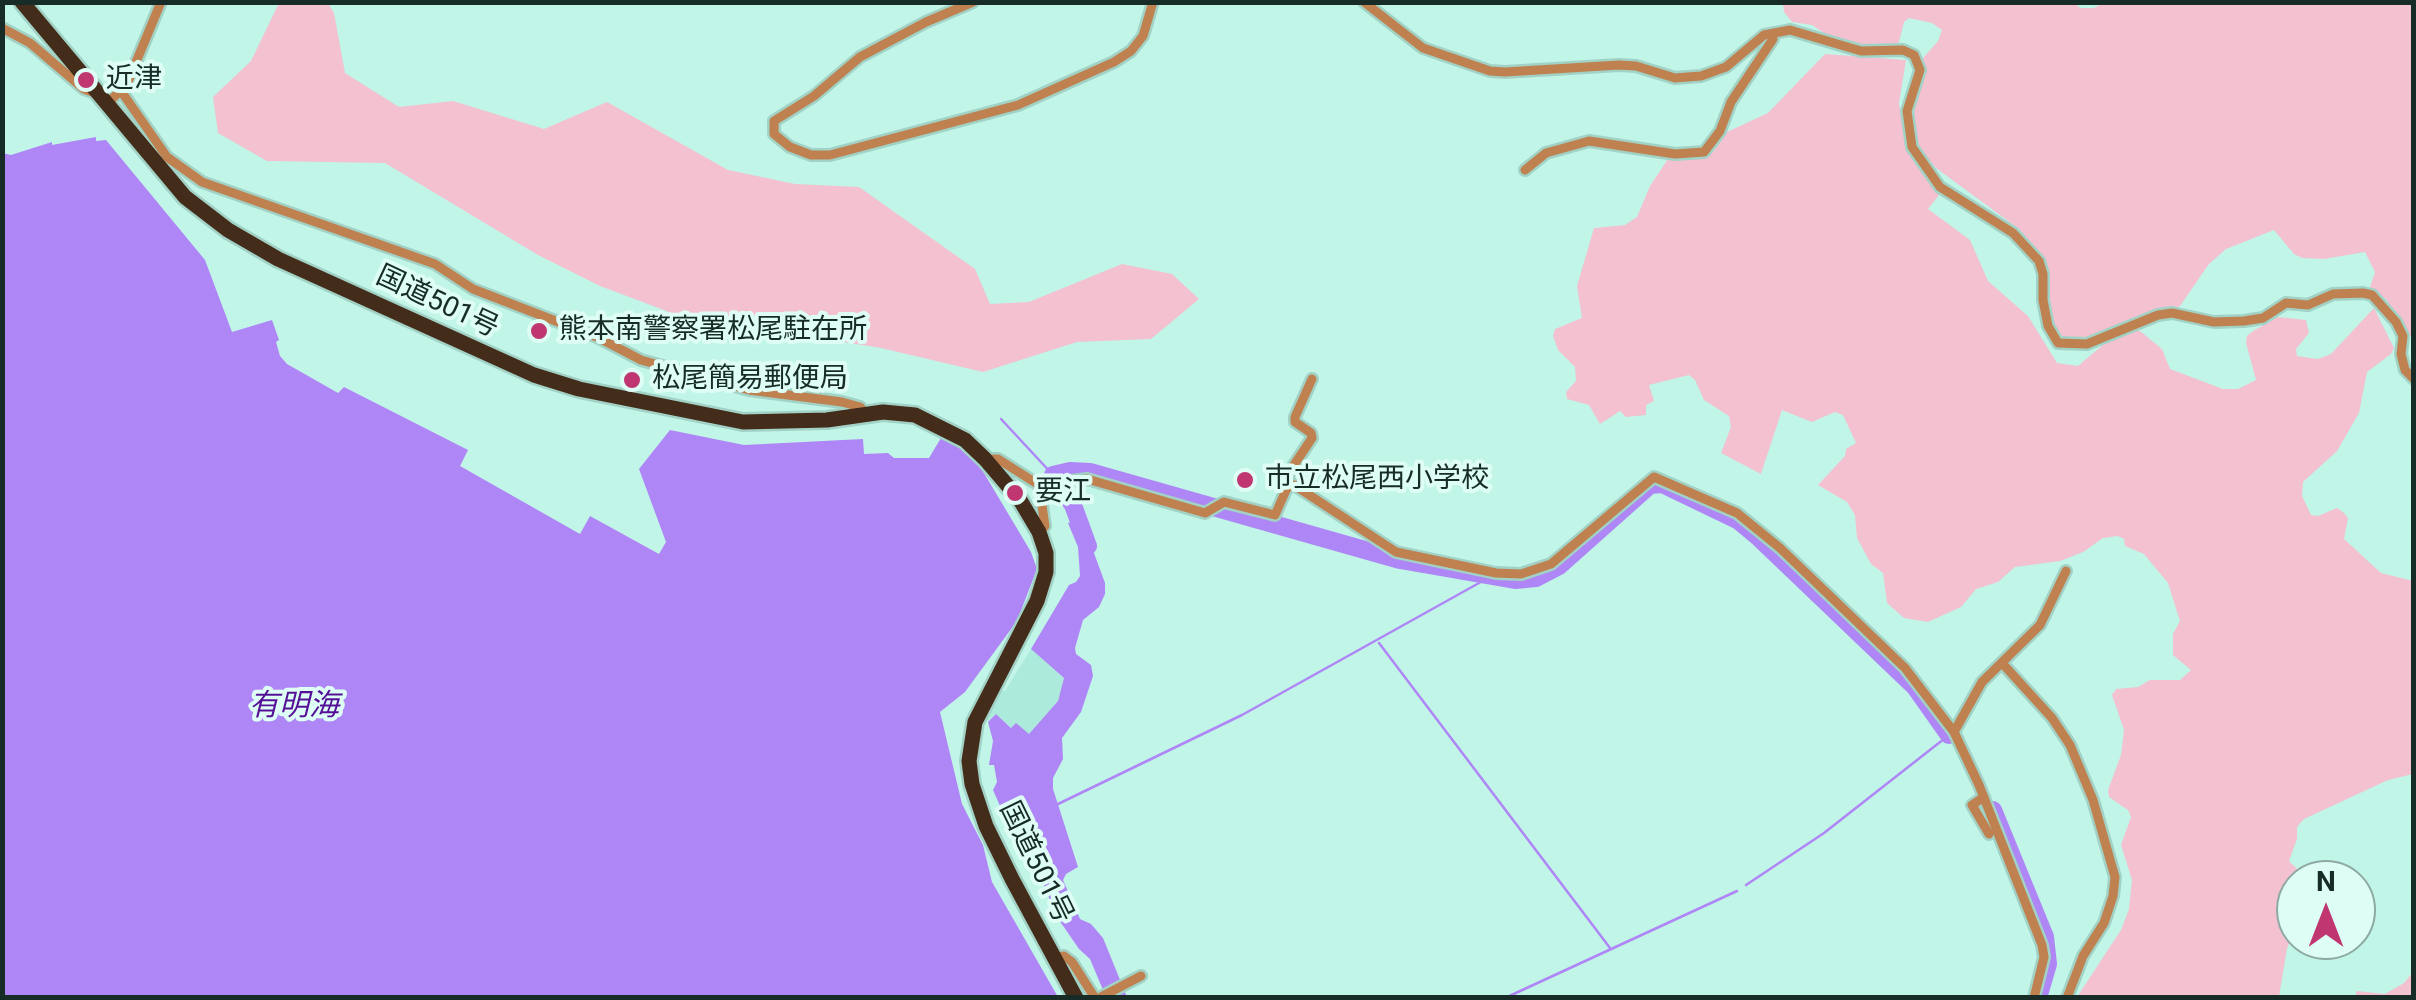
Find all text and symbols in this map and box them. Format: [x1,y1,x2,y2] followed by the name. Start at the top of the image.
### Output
[106,63,162,97] place label: 近津
[75,69,97,91] marker: 近津
[370,260,504,346] street label: 国道501号
[559,314,867,348] place label: 熊本南警察署松尾駐在所
[528,320,550,342] marker: 熊本南警察署松尾駐在所
[652,363,848,397] place label: 松尾簡易郵便局
[621,369,643,391] marker: 松尾簡易郵便局
[1265,463,1489,497] place label: 市立松尾西小学校
[1234,469,1256,491] marker: 市立松尾西小学校
[1035,476,1091,510] place label: 要江
[1004,482,1026,504] marker: 要江
[249,689,339,725] water label: 有明海
[991,797,1079,929] street label: 国道501号
[2276,860,2376,960] north arrow
[2316,865,2336,898] text: N

